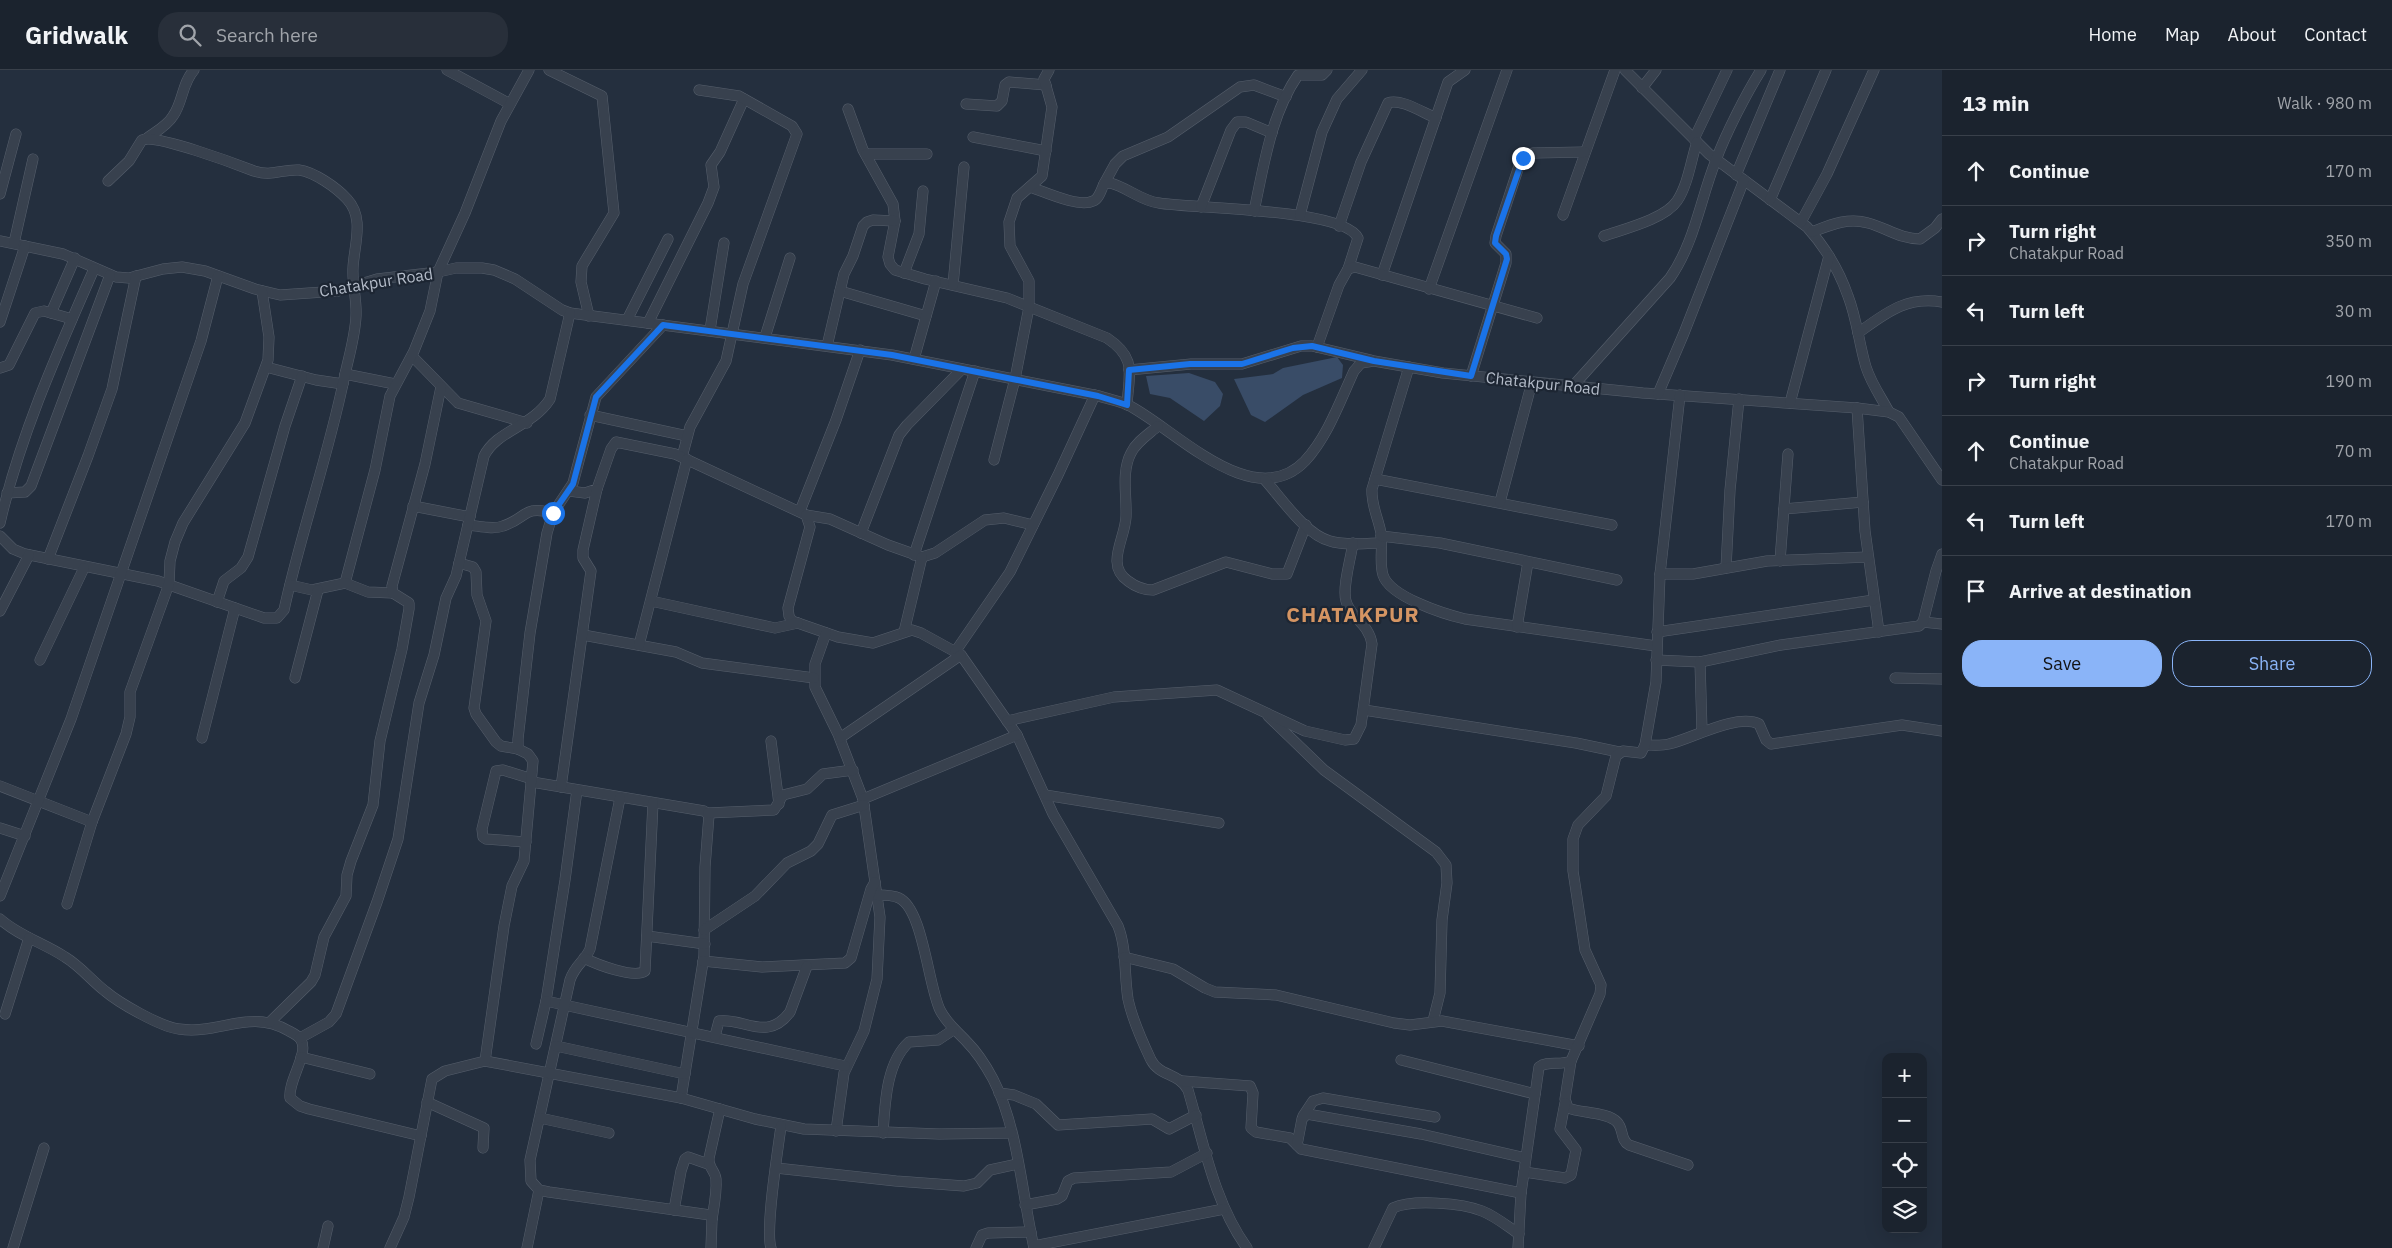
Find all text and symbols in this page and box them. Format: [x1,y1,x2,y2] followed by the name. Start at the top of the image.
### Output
[158,12,508,57] search box
[25,19,128,51] text: Gridwalk
[176,21,204,49] icon: search
[216,23,318,47] text: Search here
[2089,23,2137,46] text: Home
[2165,23,2200,46] text: Map
[2228,23,2276,46] text: About
[2304,23,2367,46] text: Contact
[1962,89,2029,117] text: 13 min
[2277,93,2372,113] text: Walk · 980 m
[1512,147,1535,170] route end
[1962,157,1990,185] icon: ahead
[2009,159,2089,183] text: Continue
[2325,161,2372,181] text: 170 m
[2009,219,2096,243] text: Turn right
[1962,227,1990,255] icon: right
[2325,231,2372,251] text: 350 m
[2009,243,2124,263] text: Chatakpur Road
[318,263,434,301] street label: Chatakpur Road
[1962,297,1990,325] icon: left
[2009,299,2085,323] text: Turn left
[2335,301,2372,321] text: 30 m
[1485,367,1601,399] street label: Chatakpur Road
[1962,367,1990,395] icon: right
[2009,369,2096,393] text: Turn right
[2325,371,2372,391] text: 190 m
[2009,429,2089,453] text: Continue
[1962,437,1990,465] icon: ahead
[2335,441,2372,461] text: 70 m
[2009,453,2124,473] text: Chatakpur Road
[542,502,565,525] route start
[1962,507,1990,535] icon: left
[2009,509,2085,533] text: Turn left
[2325,511,2372,531] text: 170 m
[1962,577,1990,605] icon: arrive
[2009,579,2192,603] text: Arrive at destination
[1286,600,1420,628] district label: CHATAKPUR
[1962,640,2162,687] button: Save
[2172,640,2372,687] button: Share
[1882,1053,1927,1233] map controls
[1882,1053,1927,1098] button: +
[1882,1098,1927,1143] button: −
[1882,1143,1927,1188] button: locate
[1882,1188,1927,1233] button: layers

